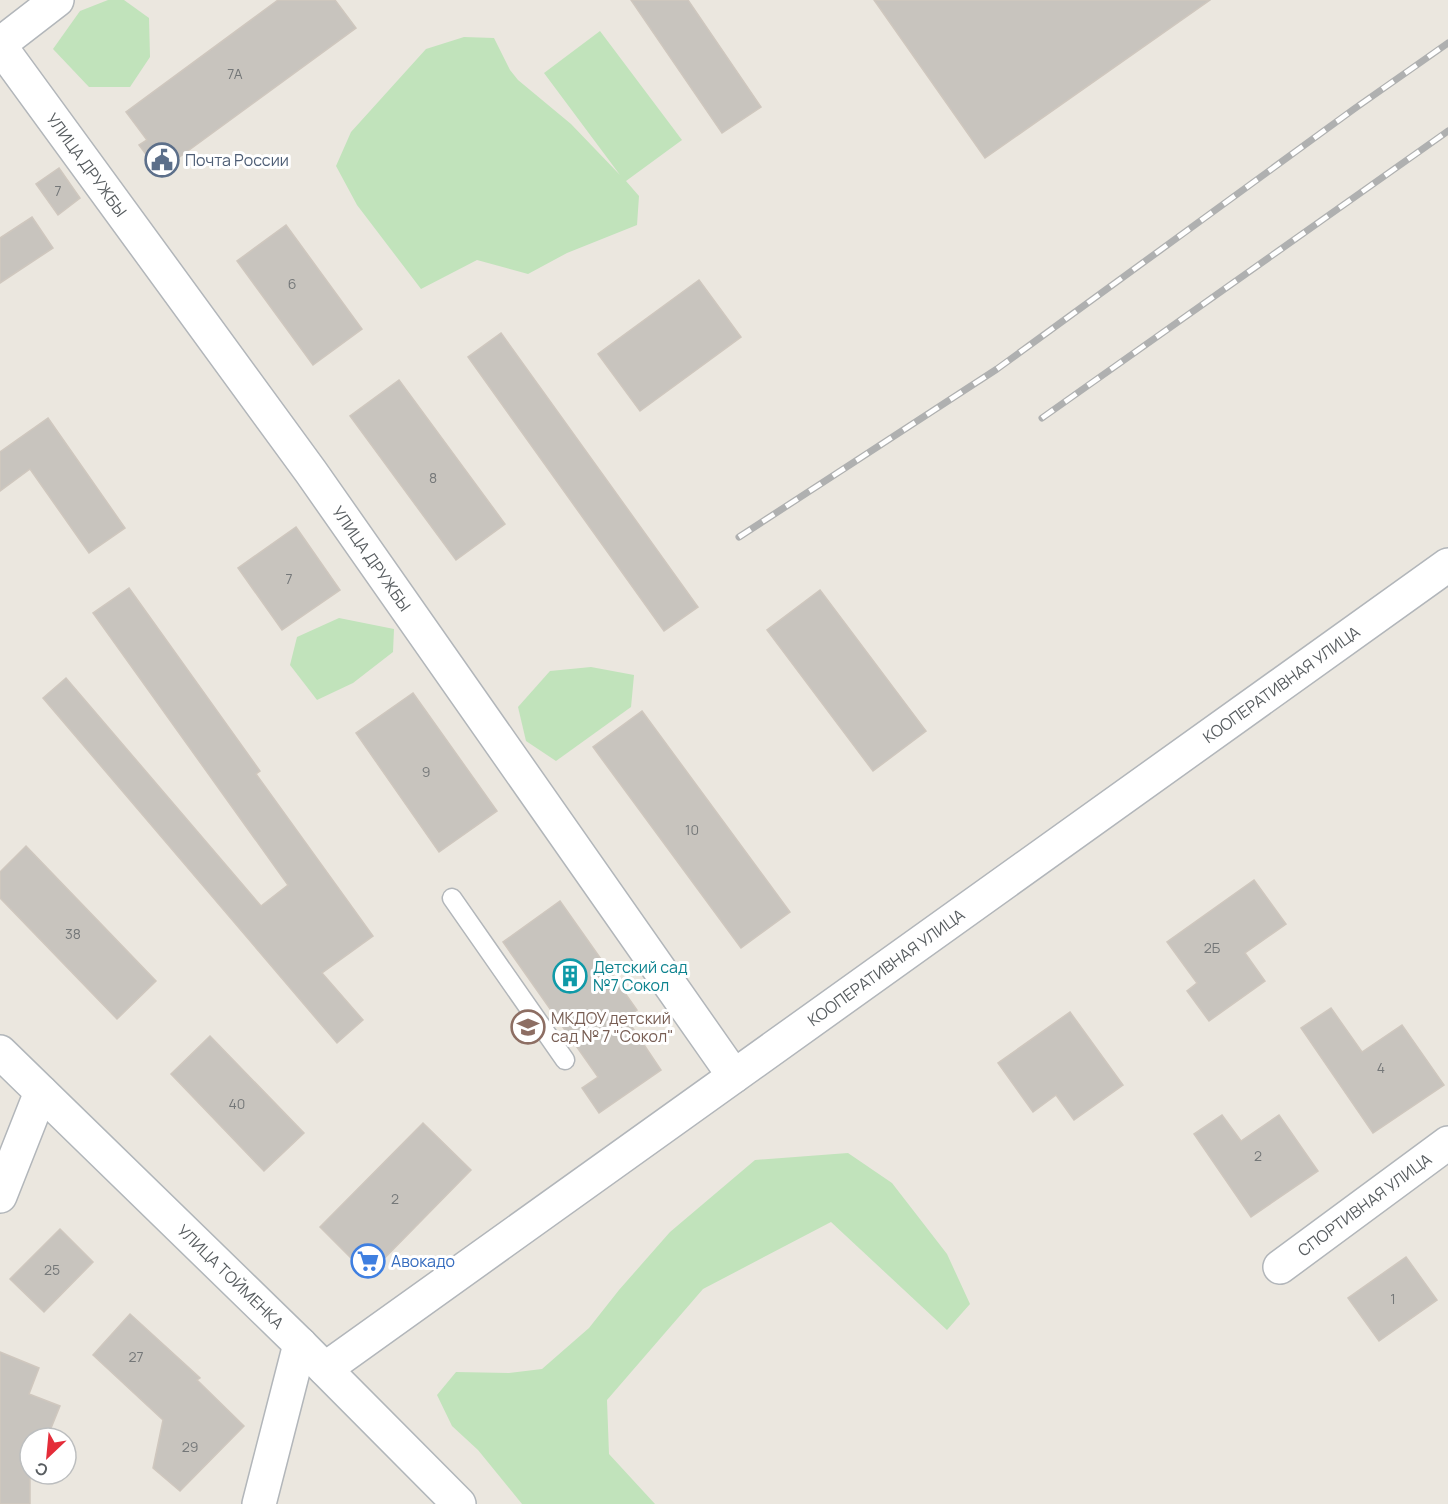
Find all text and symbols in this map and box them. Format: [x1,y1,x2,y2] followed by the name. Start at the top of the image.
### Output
[227,64,243,83] house number: 7А
[41,108,132,221] street label: УЛИЦА ДРУЖБЫ
[144,142,180,178] public building icon: Почта России
[185,149,289,171] place label: Почта России
[54,181,62,200] house number: 7
[288,274,296,293] house number: 6
[429,468,437,487] house number: 8
[327,502,416,615] street label: УЛИЦА ДРУЖБЫ
[285,569,293,588] house number: 7
[1198,621,1364,748] street label: КООПЕРАТИВНАЯ УЛИЦА
[422,762,430,781] house number: 9
[685,820,699,839] house number: 10
[803,904,969,1031] street label: КООПЕРАТИВНАЯ УЛИЦА
[65,924,81,943] house number: 38
[1204,938,1221,957] house number: 2Б
[593,956,688,996] place label: Детский сад №7 Сокол
[552,958,588,994] building icon: Детский сад №7 Сокол
[551,1007,674,1047] place label: МКДОУ детский сад № 7 "Сокол"
[510,1009,546,1045] school or university icon: МКДОУ детский сад № 7 "Сокол"
[1377,1058,1385,1077] house number: 4
[229,1094,245,1113] house number: 40
[1254,1146,1262,1165] house number: 2
[1293,1148,1436,1261] street label: СПОРТИВНАЯ УЛИЦА
[391,1189,399,1208] house number: 2
[173,1220,289,1334] street label: УЛИЦА ТОЙМЕНКА
[350,1243,386,1279] supermarket icon: Авокадо
[391,1250,455,1272] place label: Авокадо
[44,1260,60,1279] house number: 25
[1390,1289,1396,1308] house number: 1
[128,1347,144,1366] house number: 27
[18,1426,78,1486] north arrow
[182,1437,198,1456] house number: 29
[31,1457,52,1482] text: С

